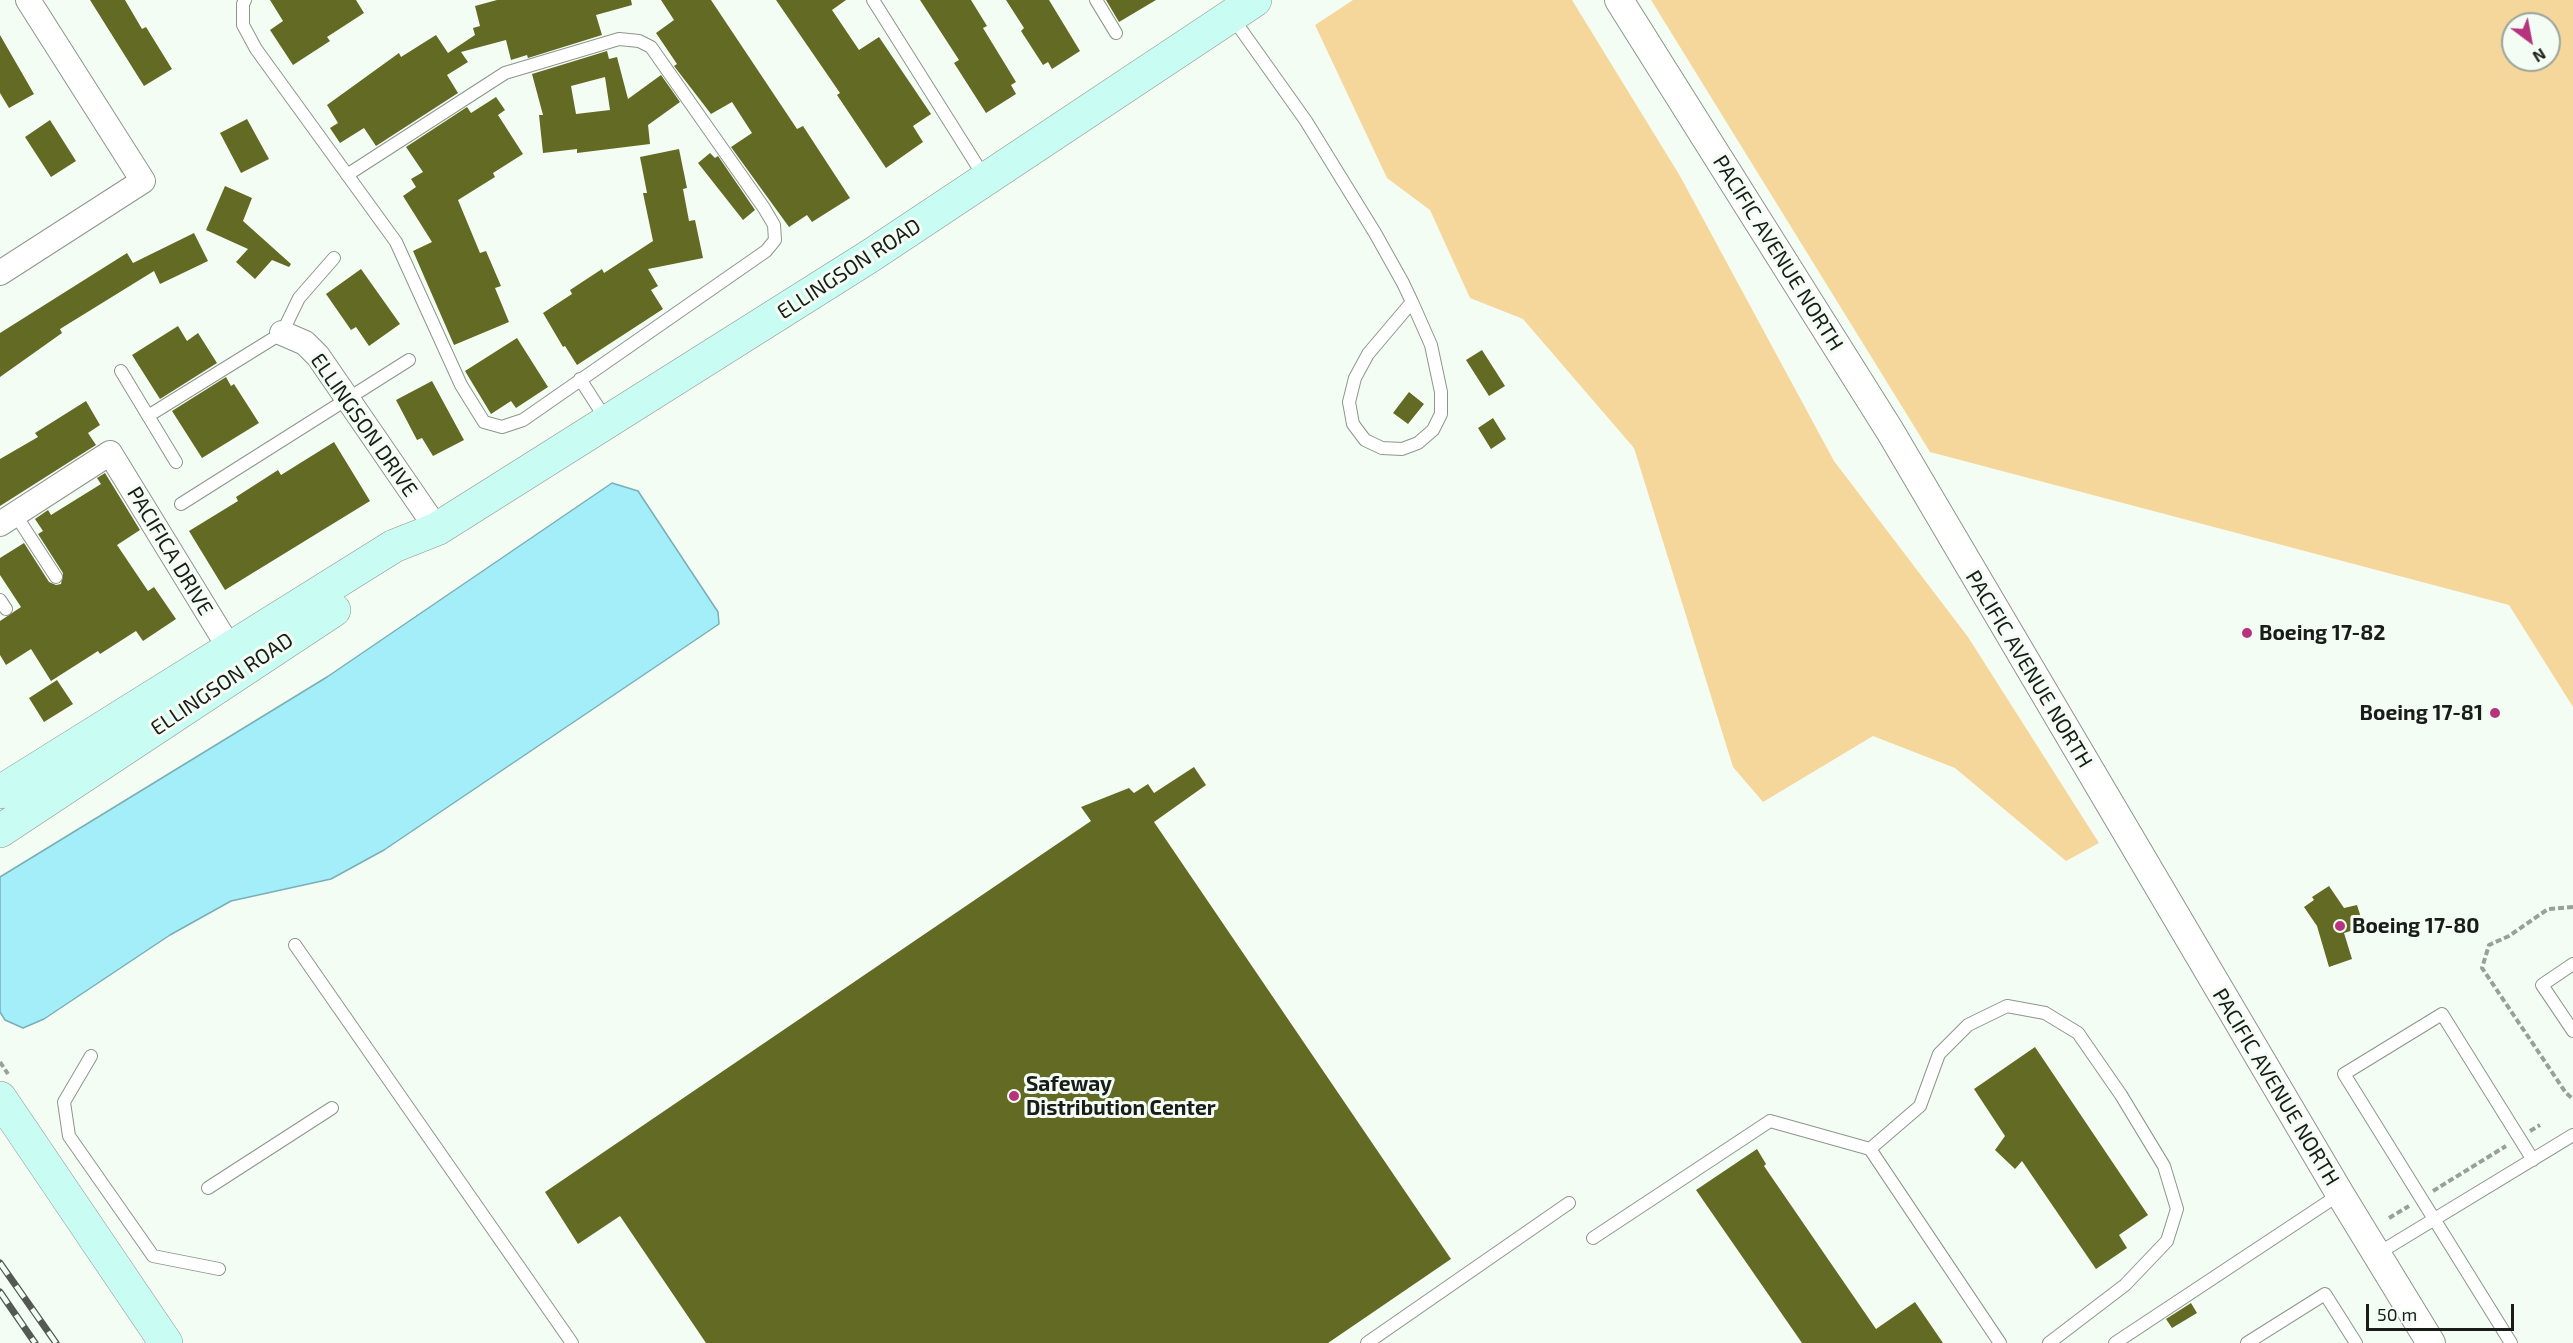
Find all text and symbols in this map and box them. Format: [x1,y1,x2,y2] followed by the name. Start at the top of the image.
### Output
[2501,12,2561,72] north arrow
[2530,45,2550,67] text: N
[1708,151,1848,355] street label: PACIFIC AVENUE NORTH
[772,213,926,325] street label: ELLINGSON ROAD
[305,349,423,501] street label: ELLINGSON DRIVE
[122,482,218,620] street label: PACIFICA DRIVE
[1960,566,2098,772] street label: PACIFIC AVENUE NORTH
[2259,620,2386,646] place label: Boeing 17-82
[2240,626,2254,640] marker: Boeing 17-82
[146,627,298,741] street label: ELLINGSON ROAD
[2360,700,2483,726] place label: Boeing 17-81
[2488,706,2502,720] marker: Boeing 17-81
[2352,913,2480,939] place label: Boeing 17-80
[2333,919,2347,933] marker: Boeing 17-80
[2207,984,2345,1190] street label: PACIFIC AVENUE NORTH
[1026,1071,1216,1121] place label: Safeway Distribution Center
[1007,1089,1021,1103] marker: Safeway Distribution Center
[2369,1292,2518,1330] scale bar
[2377,1303,2417,1325] text: 50 m

